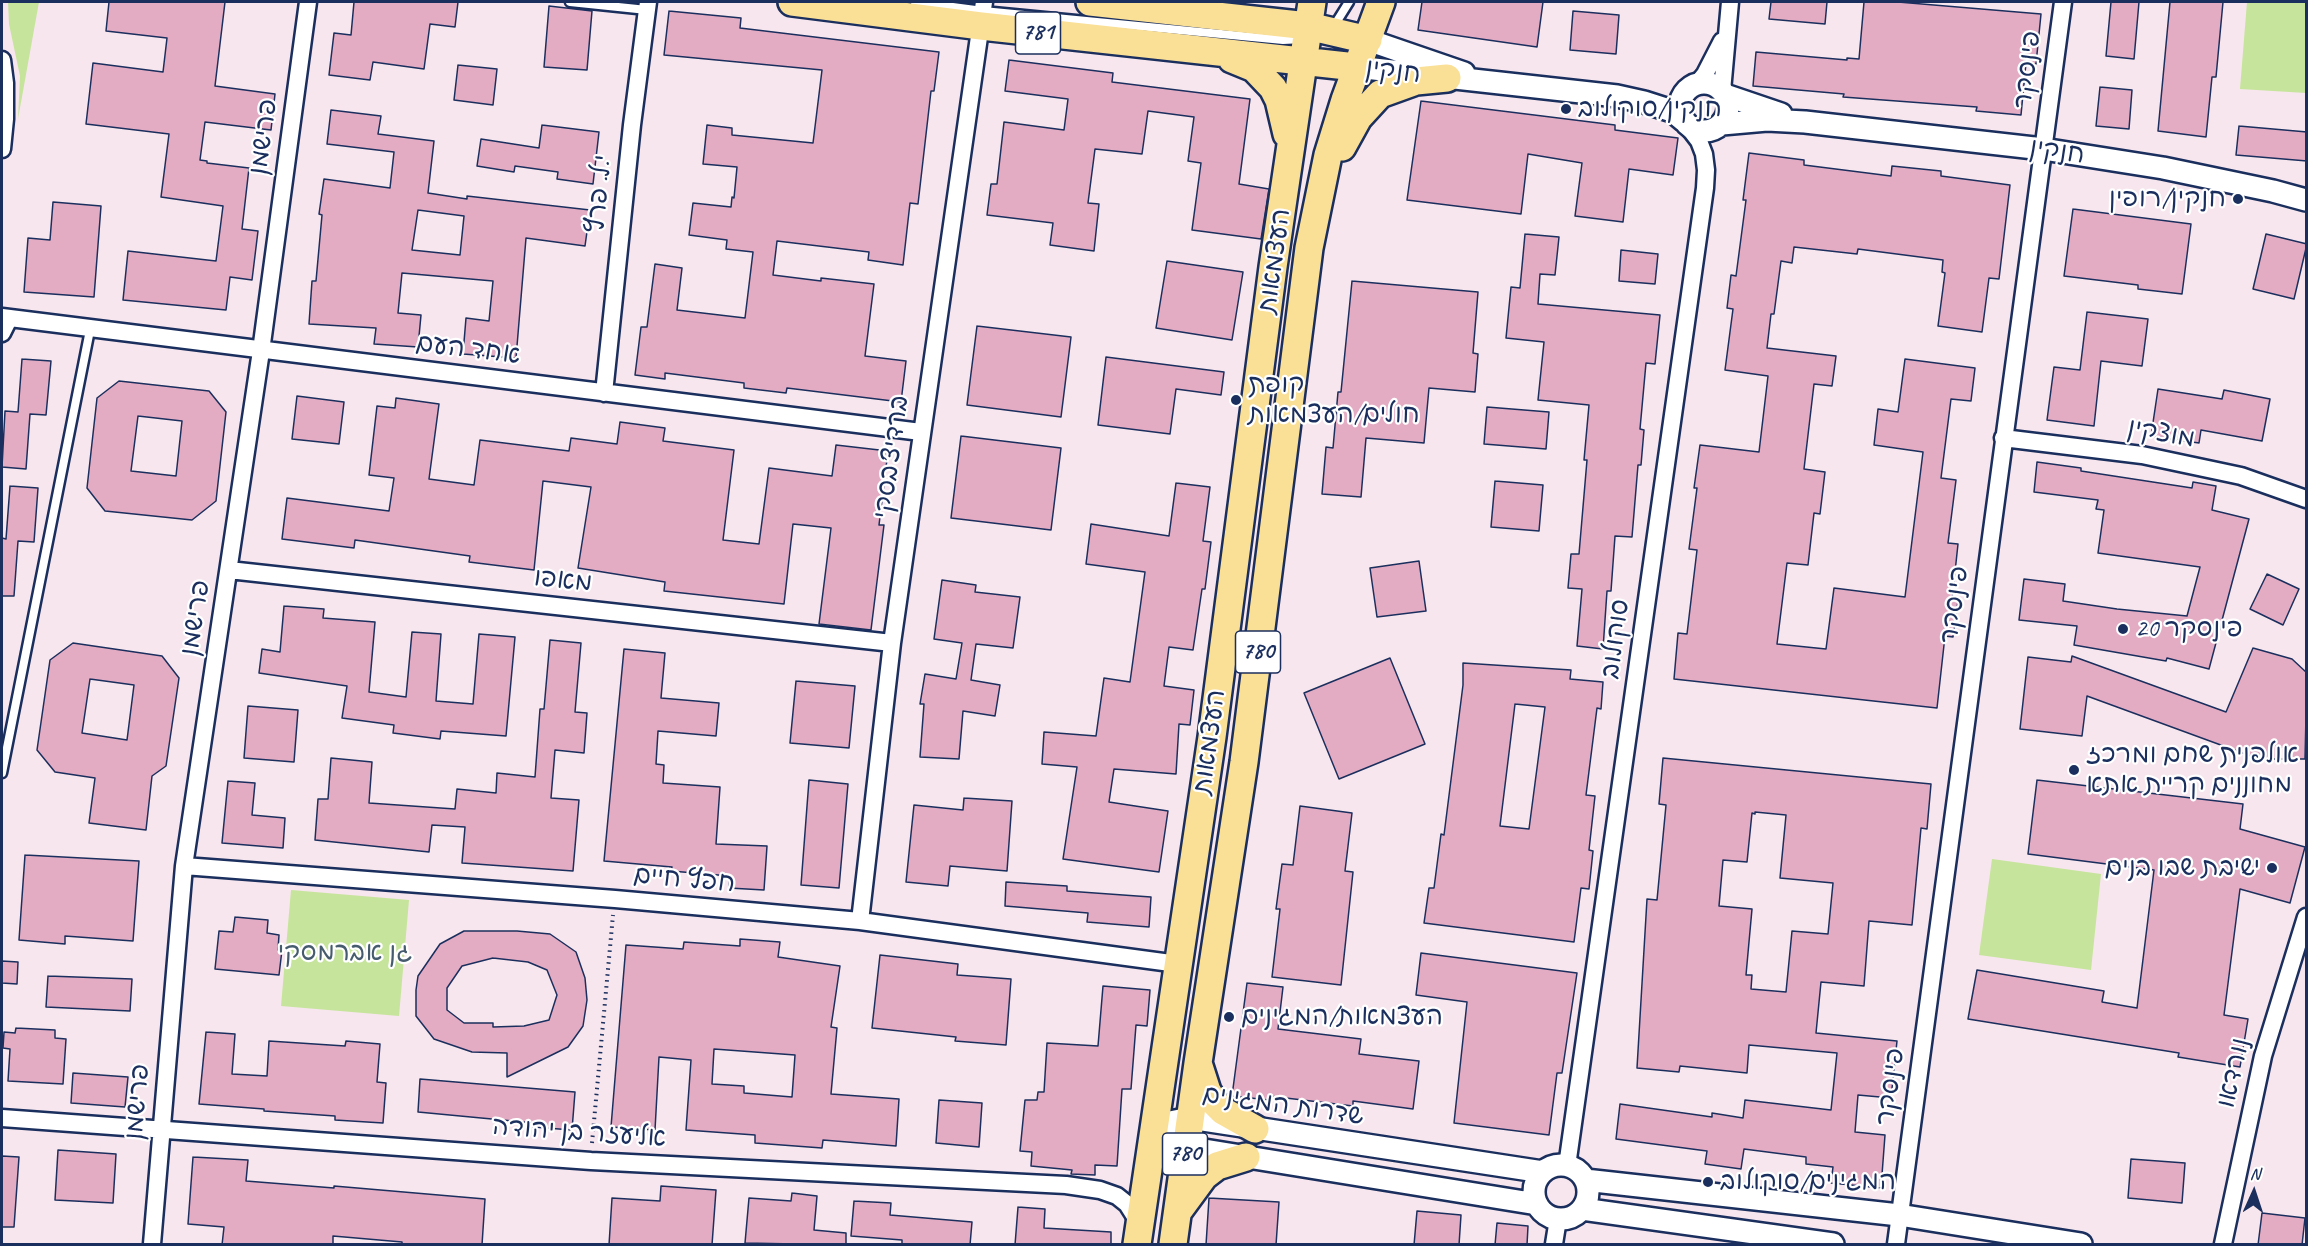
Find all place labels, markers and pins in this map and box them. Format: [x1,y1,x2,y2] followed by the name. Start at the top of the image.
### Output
[1578,93,1722,125] place label: חנקין/סוקולוב
[1559,102,1573,116] marker: חנקין/סוקולוב
[2109,183,2226,215] place label: חנקין/רופין
[2231,192,2245,206] marker: חנקין/רופין
[1248,369,1420,430] place label: קופת חולים/העצמאות
[1229,393,1243,407] marker: קופת חולים/העצמאות
[2135,613,2243,645] place label: פינסקר 20
[2116,622,2130,636] marker: פינסקר 20
[2086,739,2299,800] place label: אולפנית שחם ומרכז מחוננים קריית אתא
[2067,763,2081,777] marker: אולפנית שחם ומרכז מחוננים קריית אתא
[2105,852,2260,884] place label: ישיבת שבו בנים
[2265,861,2279,875] marker: ישיבת שבו בנים
[1241,1001,1443,1033] place label: העצמאות/המגינים
[1222,1010,1236,1024] marker: העצמאות/המגינים
[1720,1166,1896,1198] place label: המגינים/סוקולוב
[1701,1175,1715,1189] marker: המגינים/סוקולוב

